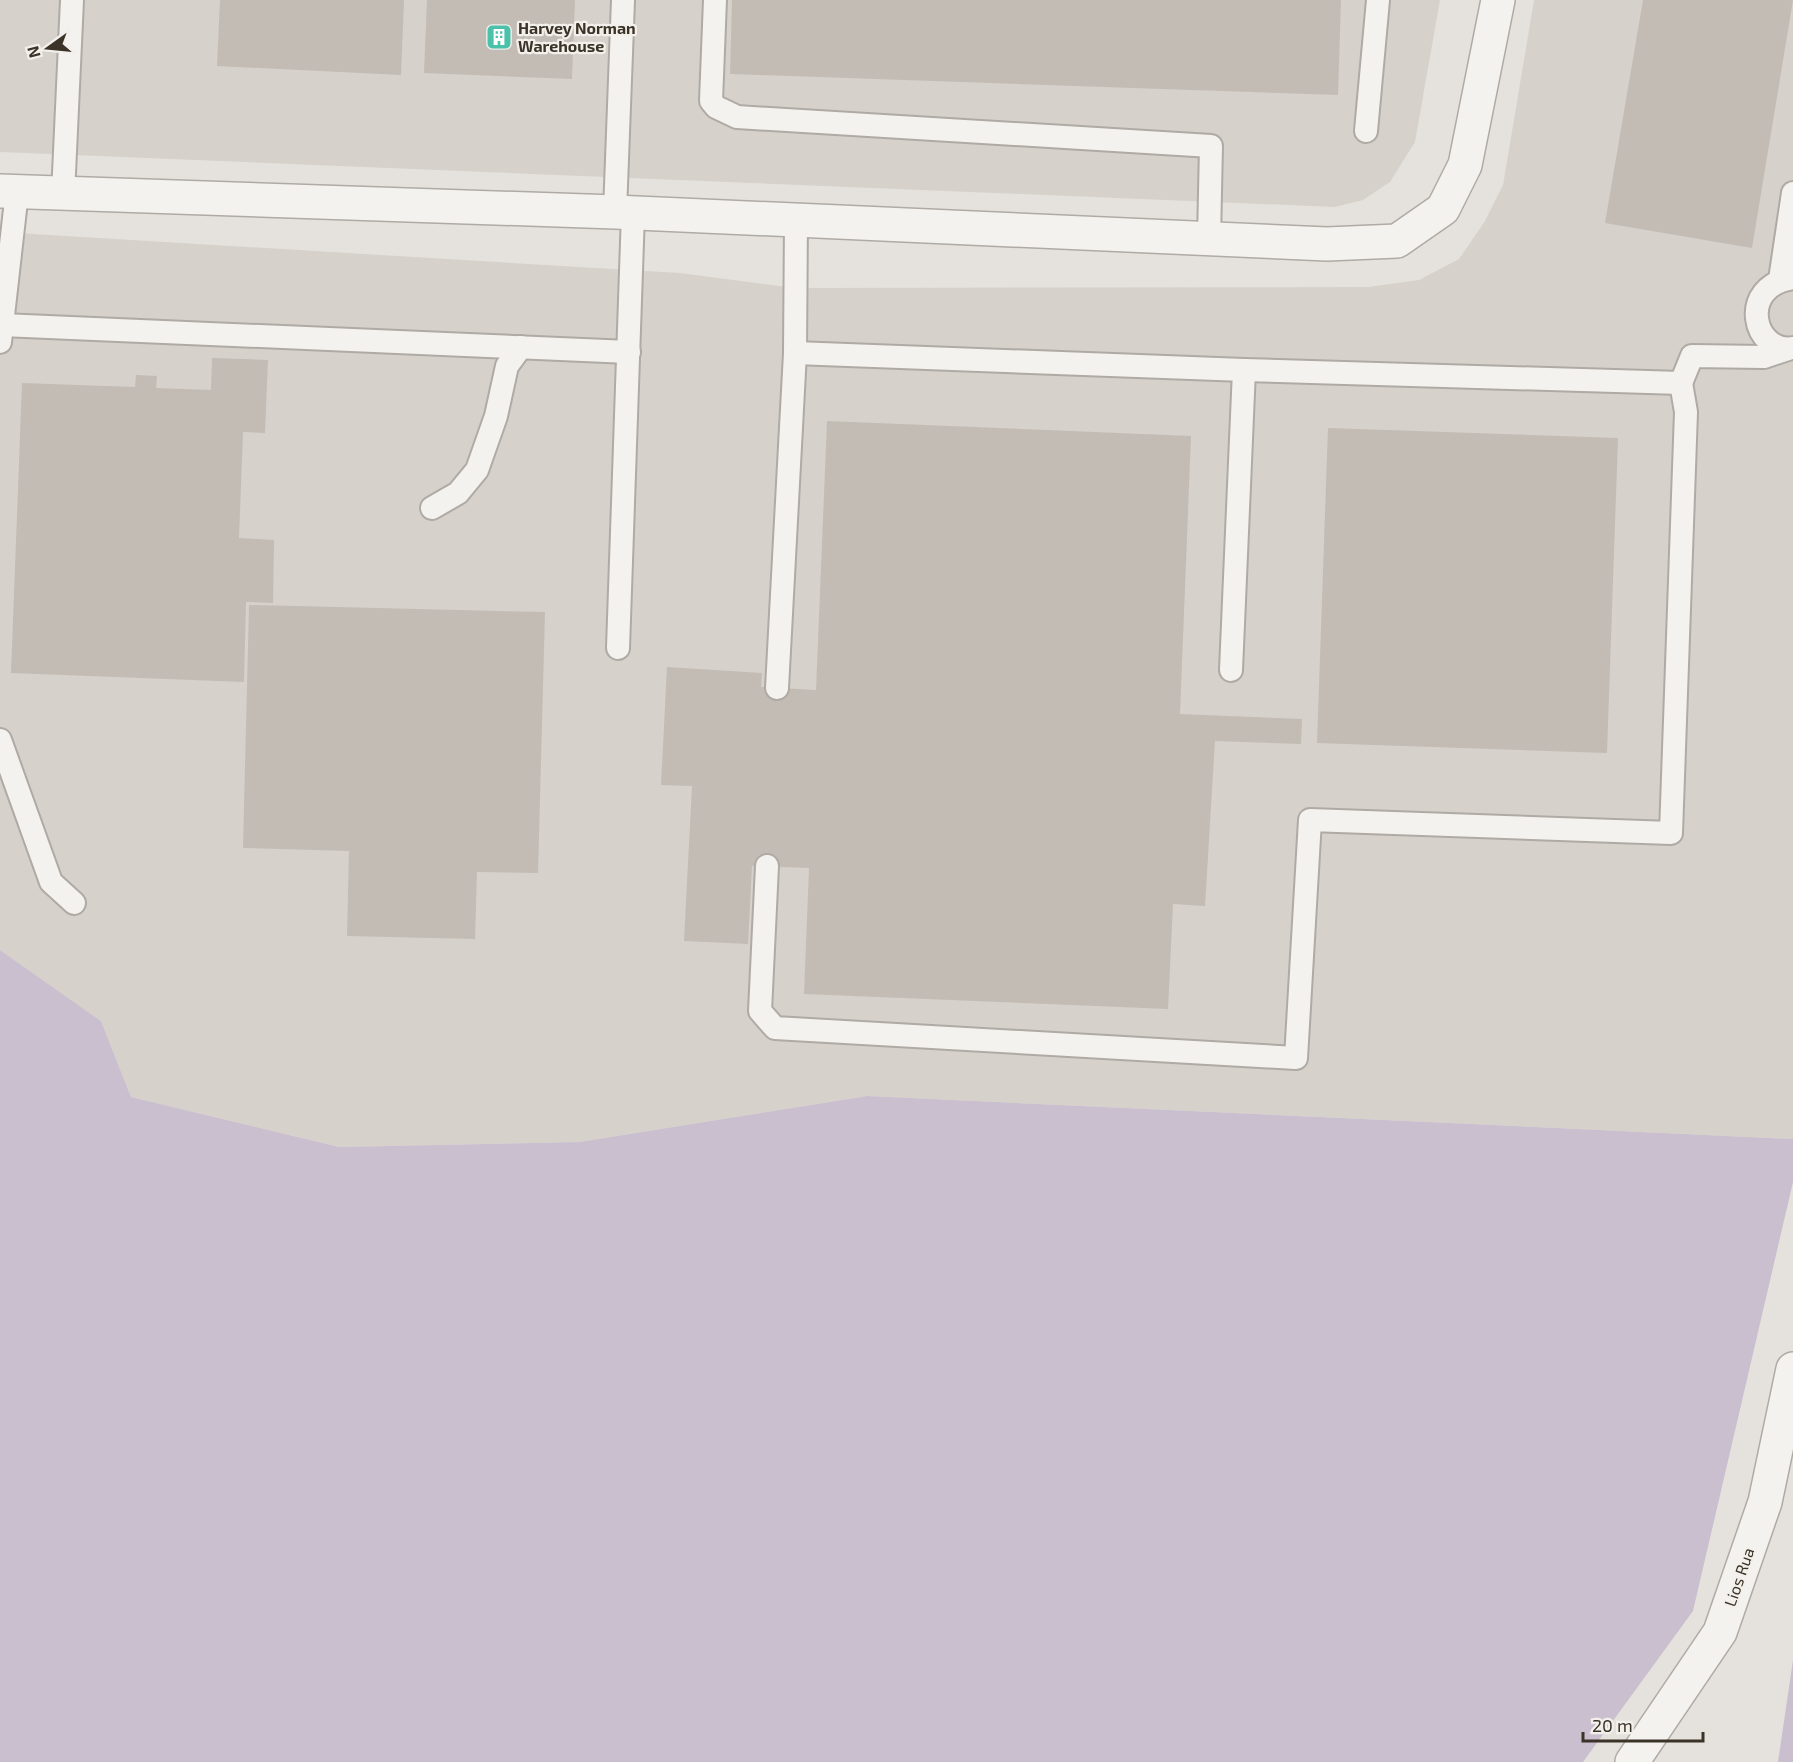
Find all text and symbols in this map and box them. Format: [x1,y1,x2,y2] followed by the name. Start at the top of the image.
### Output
[18,18,78,78] north arrow
[518,18,636,55] place label: Harvey Norman Warehouse
[484,22,514,52] building icon: Harvey Norman Warehouse
[22,44,44,60] text: N
[1720,1545,1757,1609] street label: Lios Rua
[1583,1705,1703,1743] scale bar
[1592,1714,1633,1736] text: 20 m

